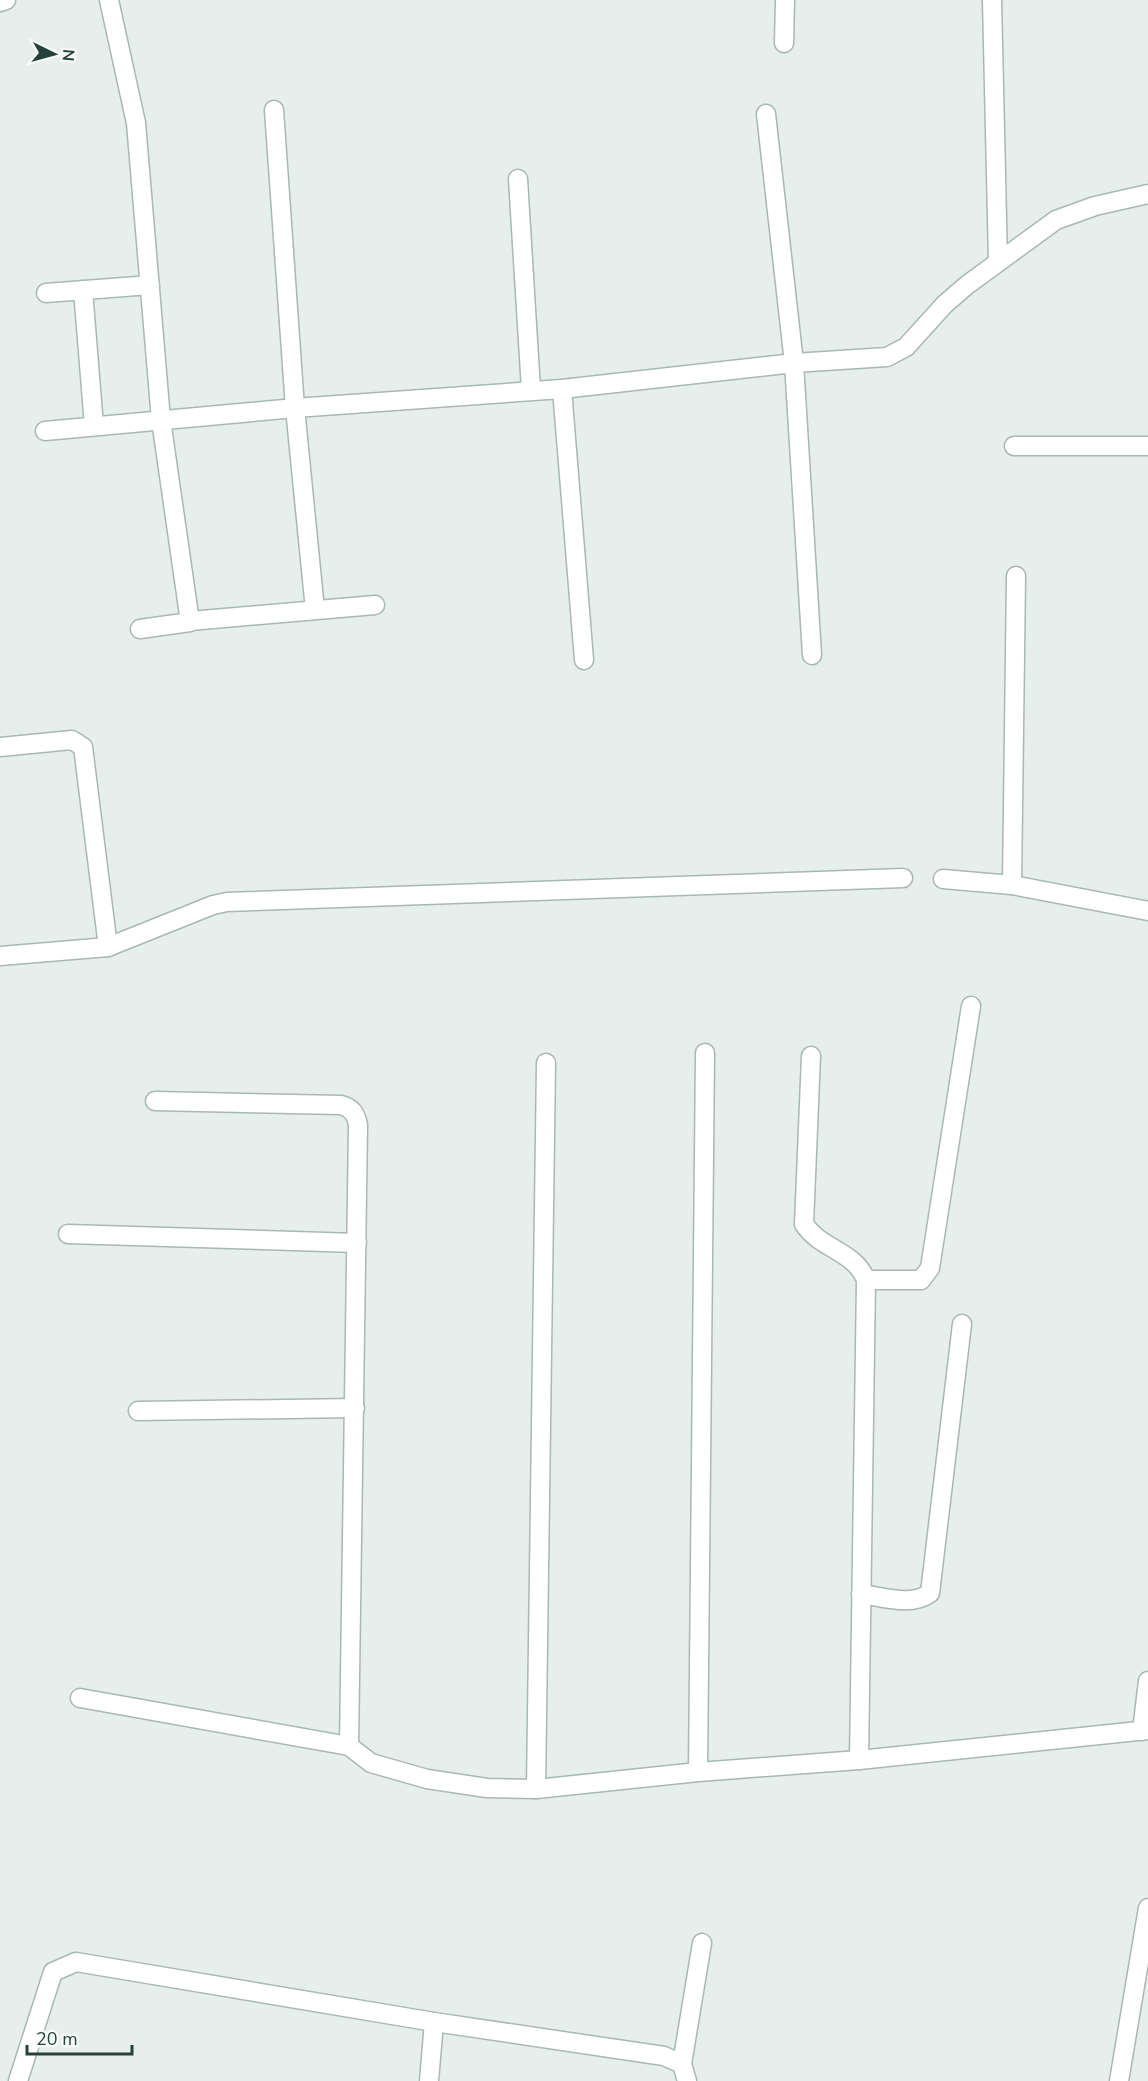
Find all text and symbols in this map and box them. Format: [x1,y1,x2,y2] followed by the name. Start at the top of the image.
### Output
[24,24,84,84] north arrow
[56,48,79,62] text: N
[27,2018,132,2056] scale bar
[36,2027,78,2051] text: 20 m

